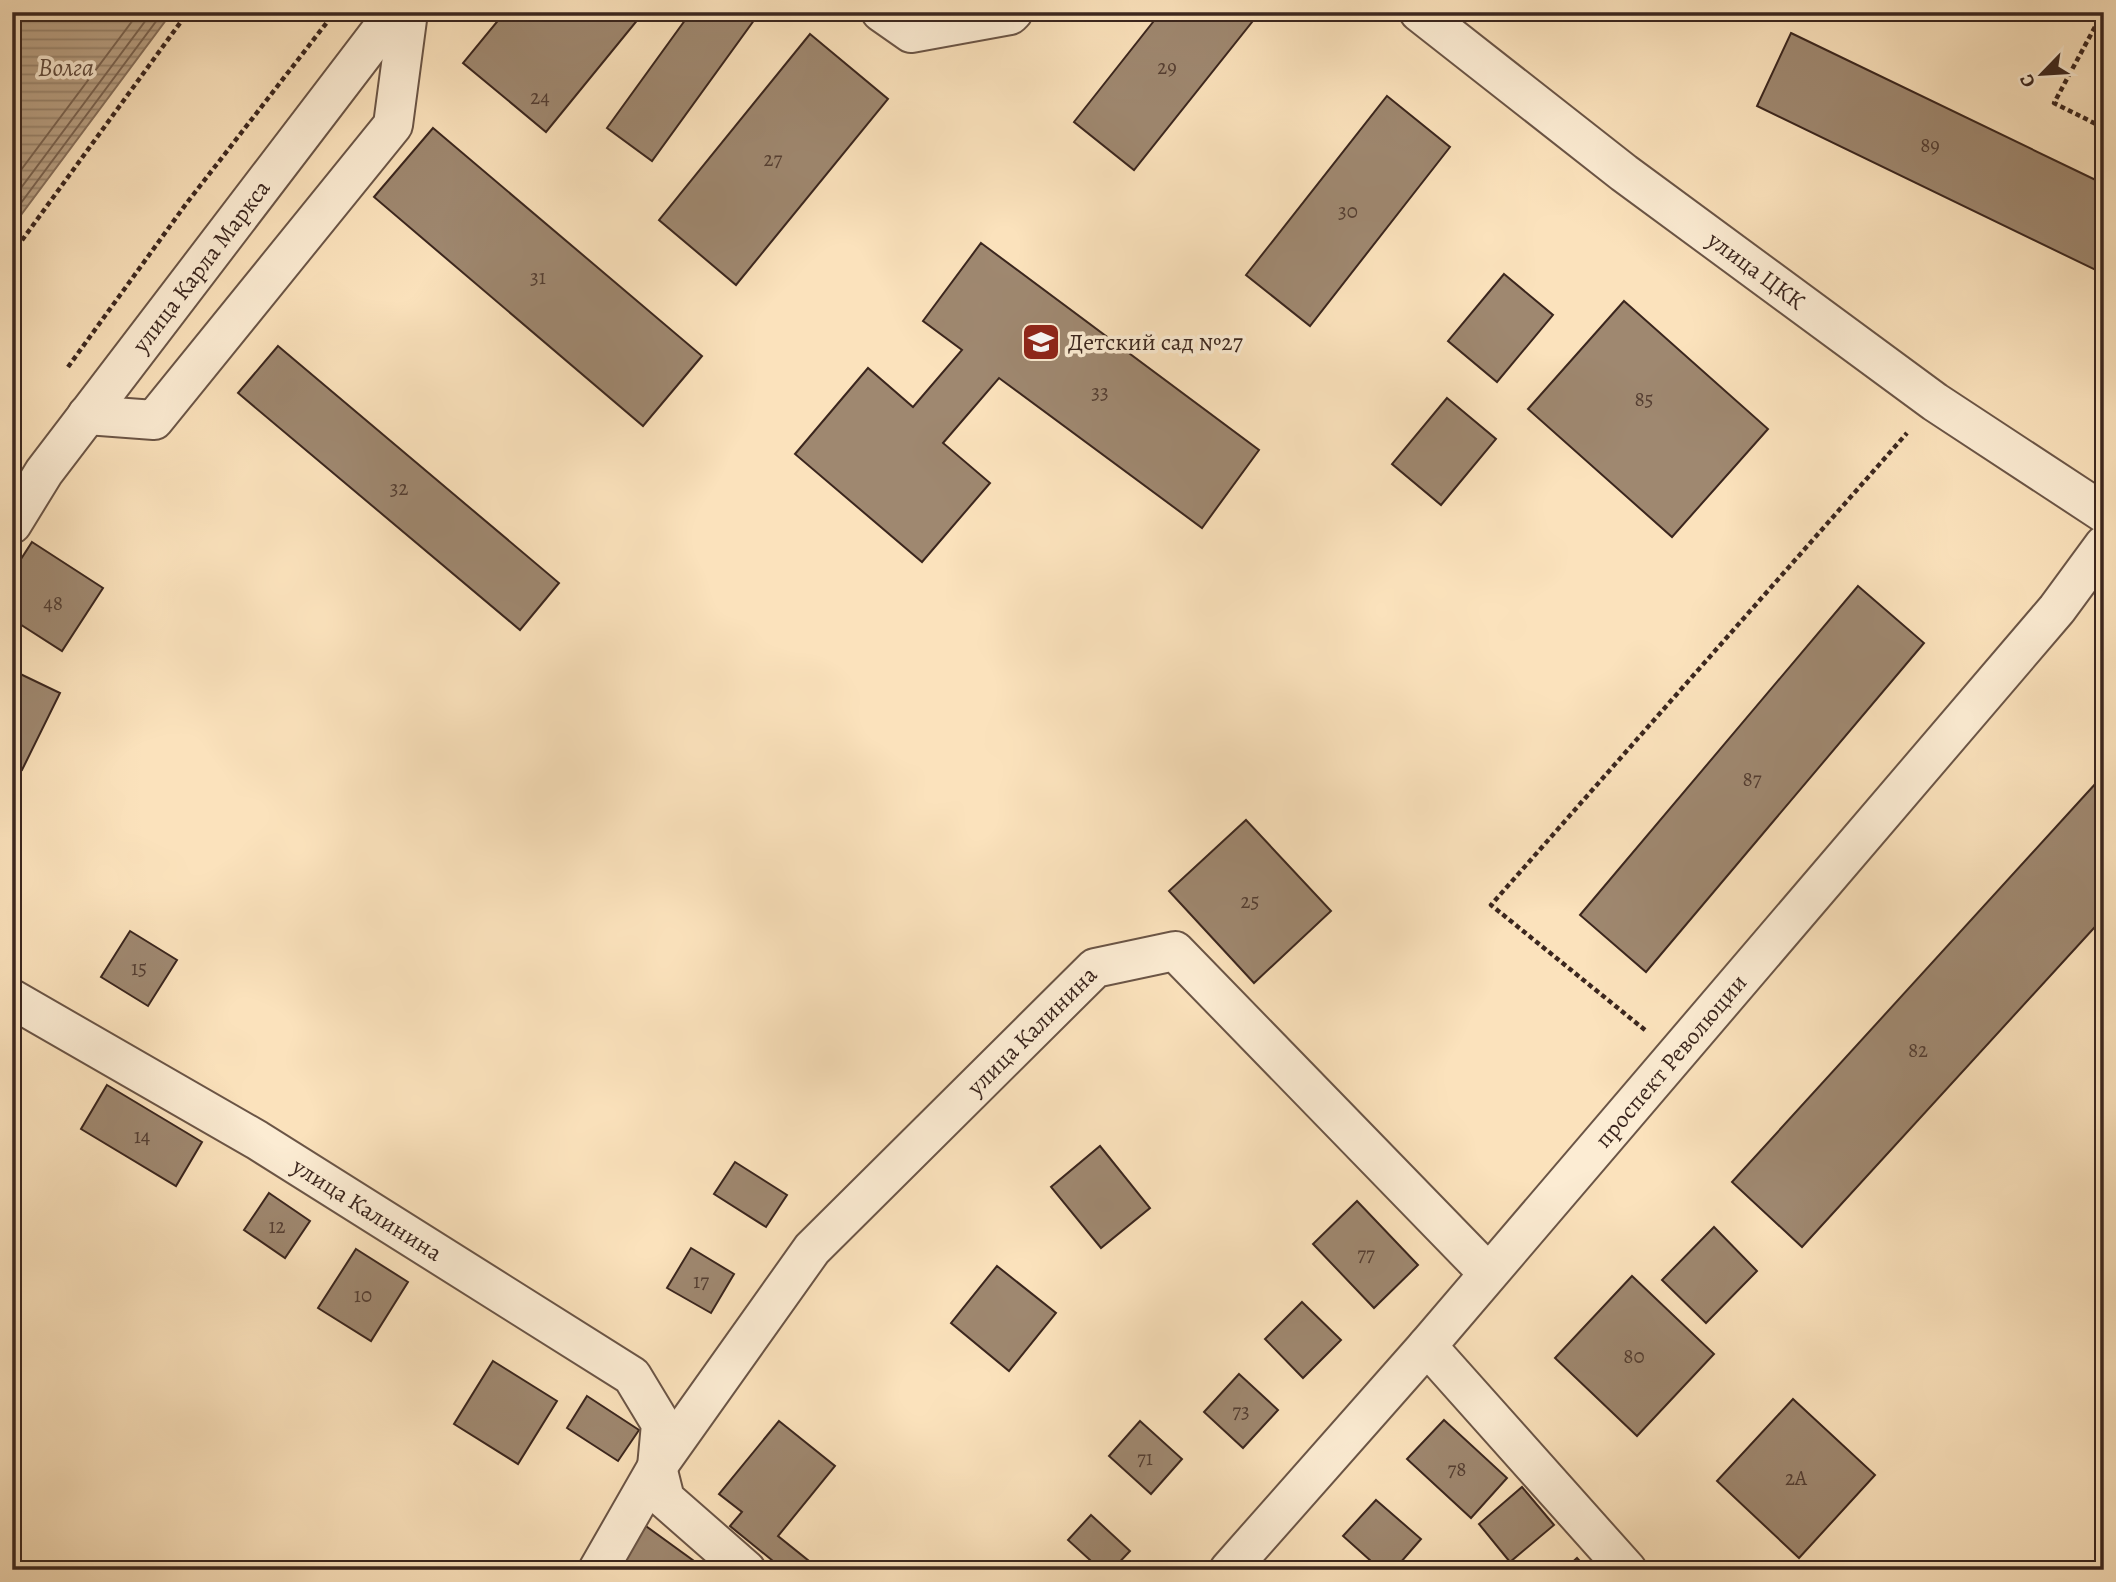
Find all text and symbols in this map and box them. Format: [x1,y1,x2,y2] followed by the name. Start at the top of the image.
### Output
[2008,38,2078,108] north arrow
[38,50,94,85] water label: Волга
[1157,53,1177,81] house number: 29
[2013,70,2042,92] text: С
[530,83,550,111] house number: 24
[1920,131,1940,159] house number: 89
[764,145,783,173] house number: 27
[124,173,277,360] street label: улица Карла Маркса
[1338,197,1358,225] house number: 30
[1700,223,1812,317] street label: улица ЦКК
[530,263,546,291] house number: 31
[1020,321,1062,363] school or university icon: Детский сад №27
[1068,326,1244,358] place label: Детский сад №27
[1091,378,1109,406] house number: 33
[1634,385,1654,413] house number: 85
[390,474,408,502] house number: 32
[43,589,63,617] house number: 48
[1742,765,1762,793] house number: 87
[1240,887,1260,915] house number: 25
[131,954,147,982] house number: 15
[959,959,1104,1103] street label: улица Калинина
[1587,967,1754,1155] street label: проспект Революции
[1908,1036,1928,1064] house number: 82
[134,1122,150,1150] house number: 14
[285,1150,448,1269] street label: улица Калинина
[268,1212,286,1240] house number: 12
[1357,1240,1375,1268] house number: 77
[693,1267,709,1295] house number: 17
[354,1281,372,1309] house number: 10
[1623,1342,1645,1370] house number: 80
[1232,1397,1250,1425] house number: 73
[1137,1444,1153,1472] house number: 71
[1447,1455,1467,1483] house number: 78
[1785,1464,1808,1492] house number: 2А

